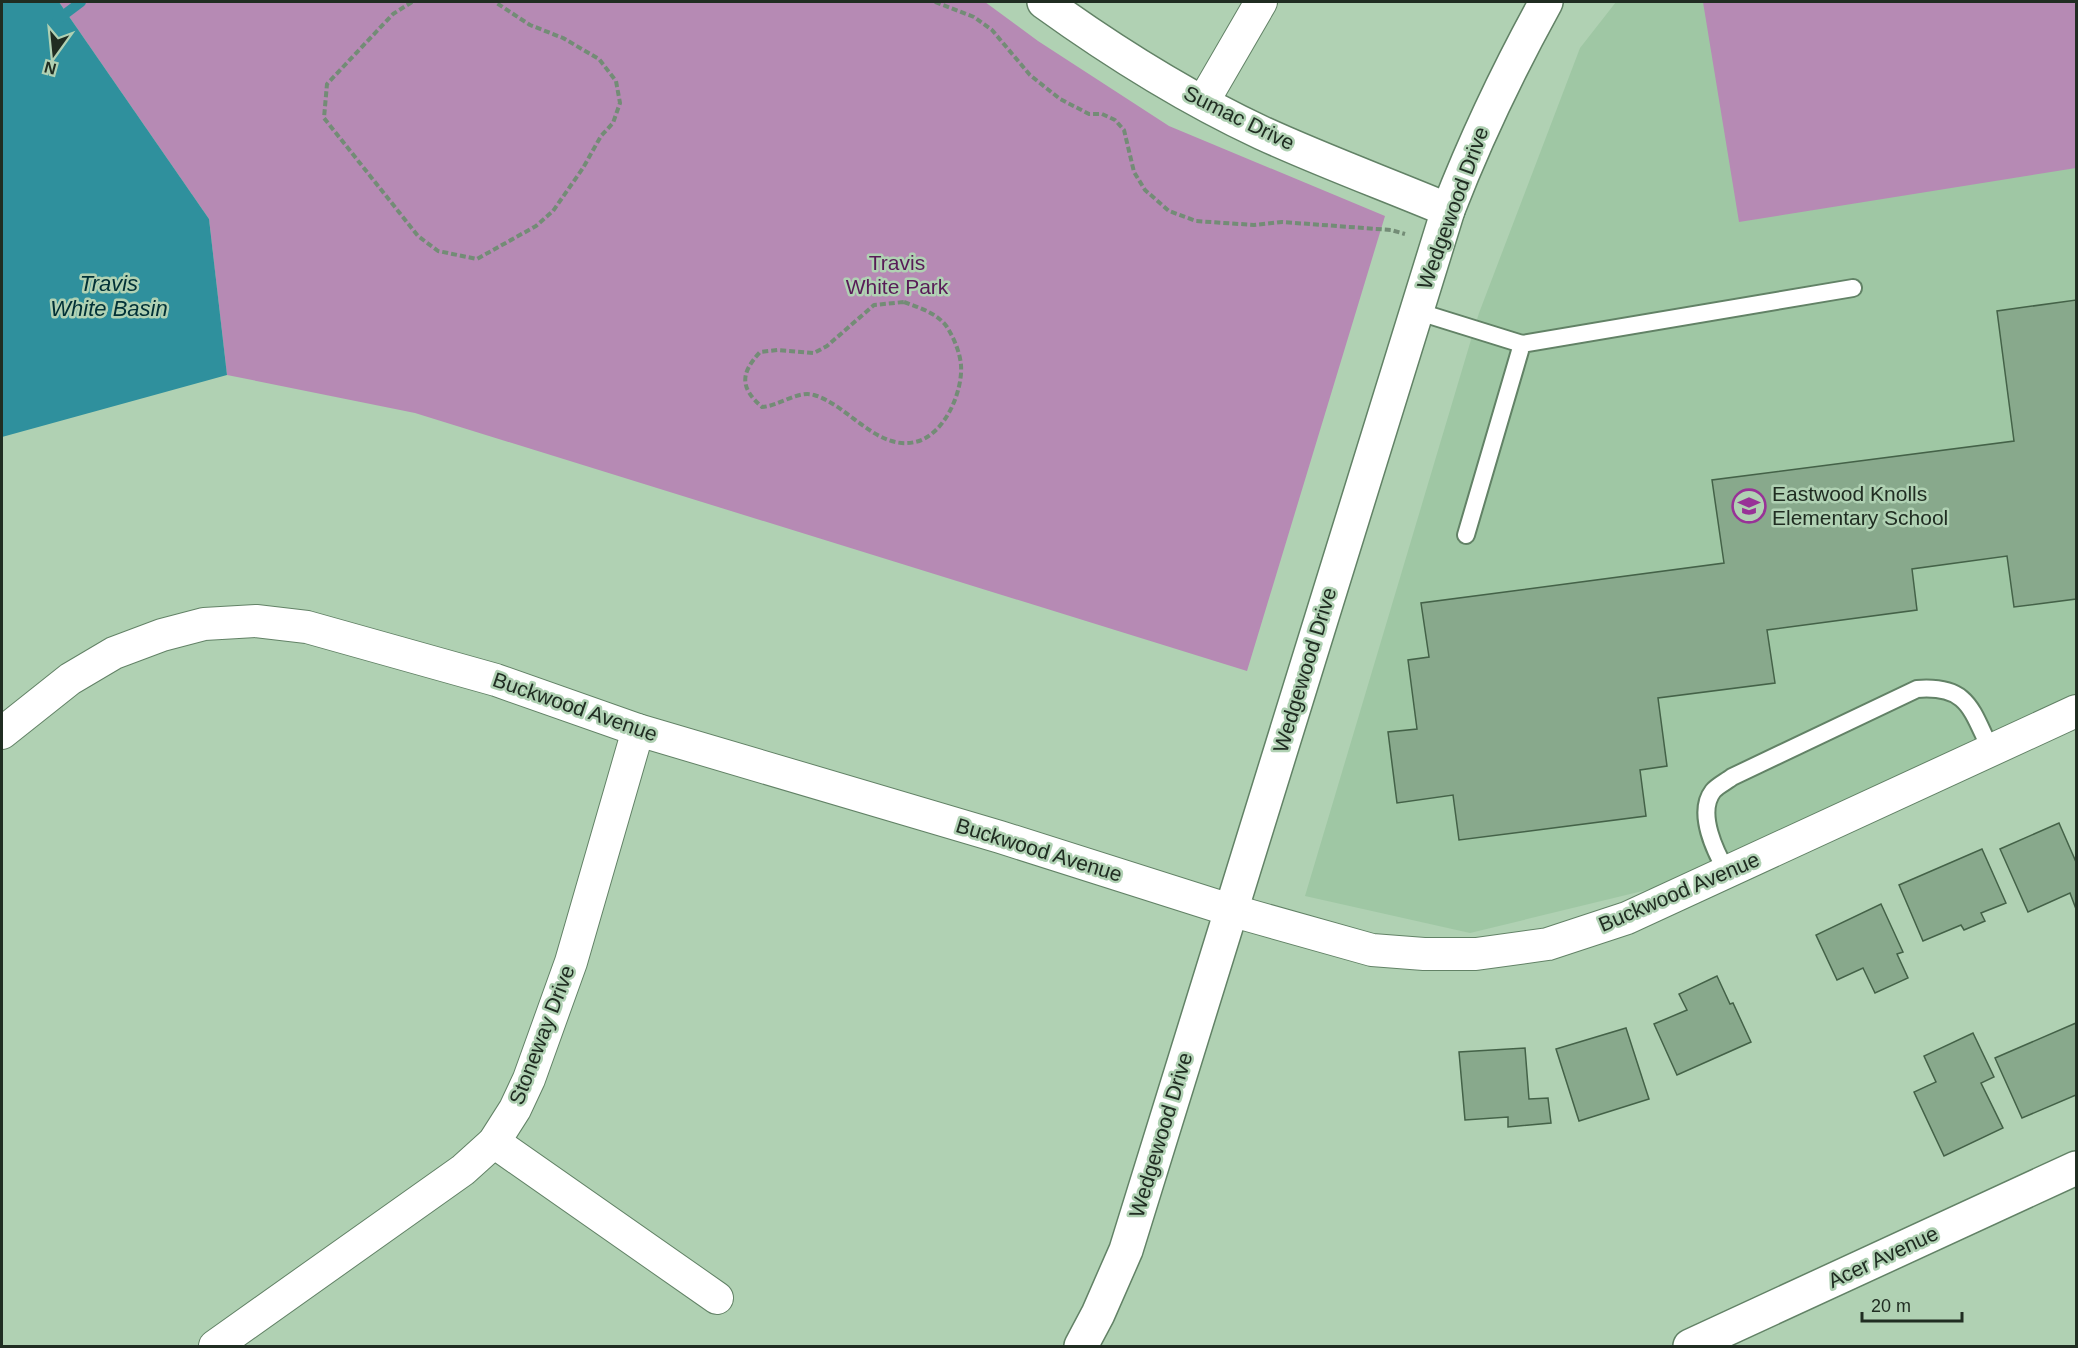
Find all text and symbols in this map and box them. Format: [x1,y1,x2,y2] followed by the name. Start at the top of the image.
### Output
[24,24,84,84] north arrow
[42,58,58,78] text: N
[1180,81,1298,154] street label: Sumac Drive
[1412,123,1493,292] street label: Wedgewood Drive
[846,251,949,298] park label: Travis White Park
[50,271,168,321] water label: Travis White Basin
[1772,482,1948,529] place label: Eastwood Knolls Elementary School
[1731,488,1767,524] school or university icon: Eastwood Knolls Elementary School
[1268,585,1341,755] street label: Wedgewood Drive
[490,668,660,745] street label: Buckwood Avenue
[953,813,1125,886] street label: Buckwood Avenue
[1595,847,1763,936] street label: Buckwood Avenue
[504,962,579,1108] street label: Stoneway Drive
[1124,1050,1197,1220] street label: Wedgewood Drive
[1824,1221,1941,1292] street label: Acer Avenue
[1862,1285,1962,1323] scale bar
[1871,1296,1911,1316] text: 20 m

